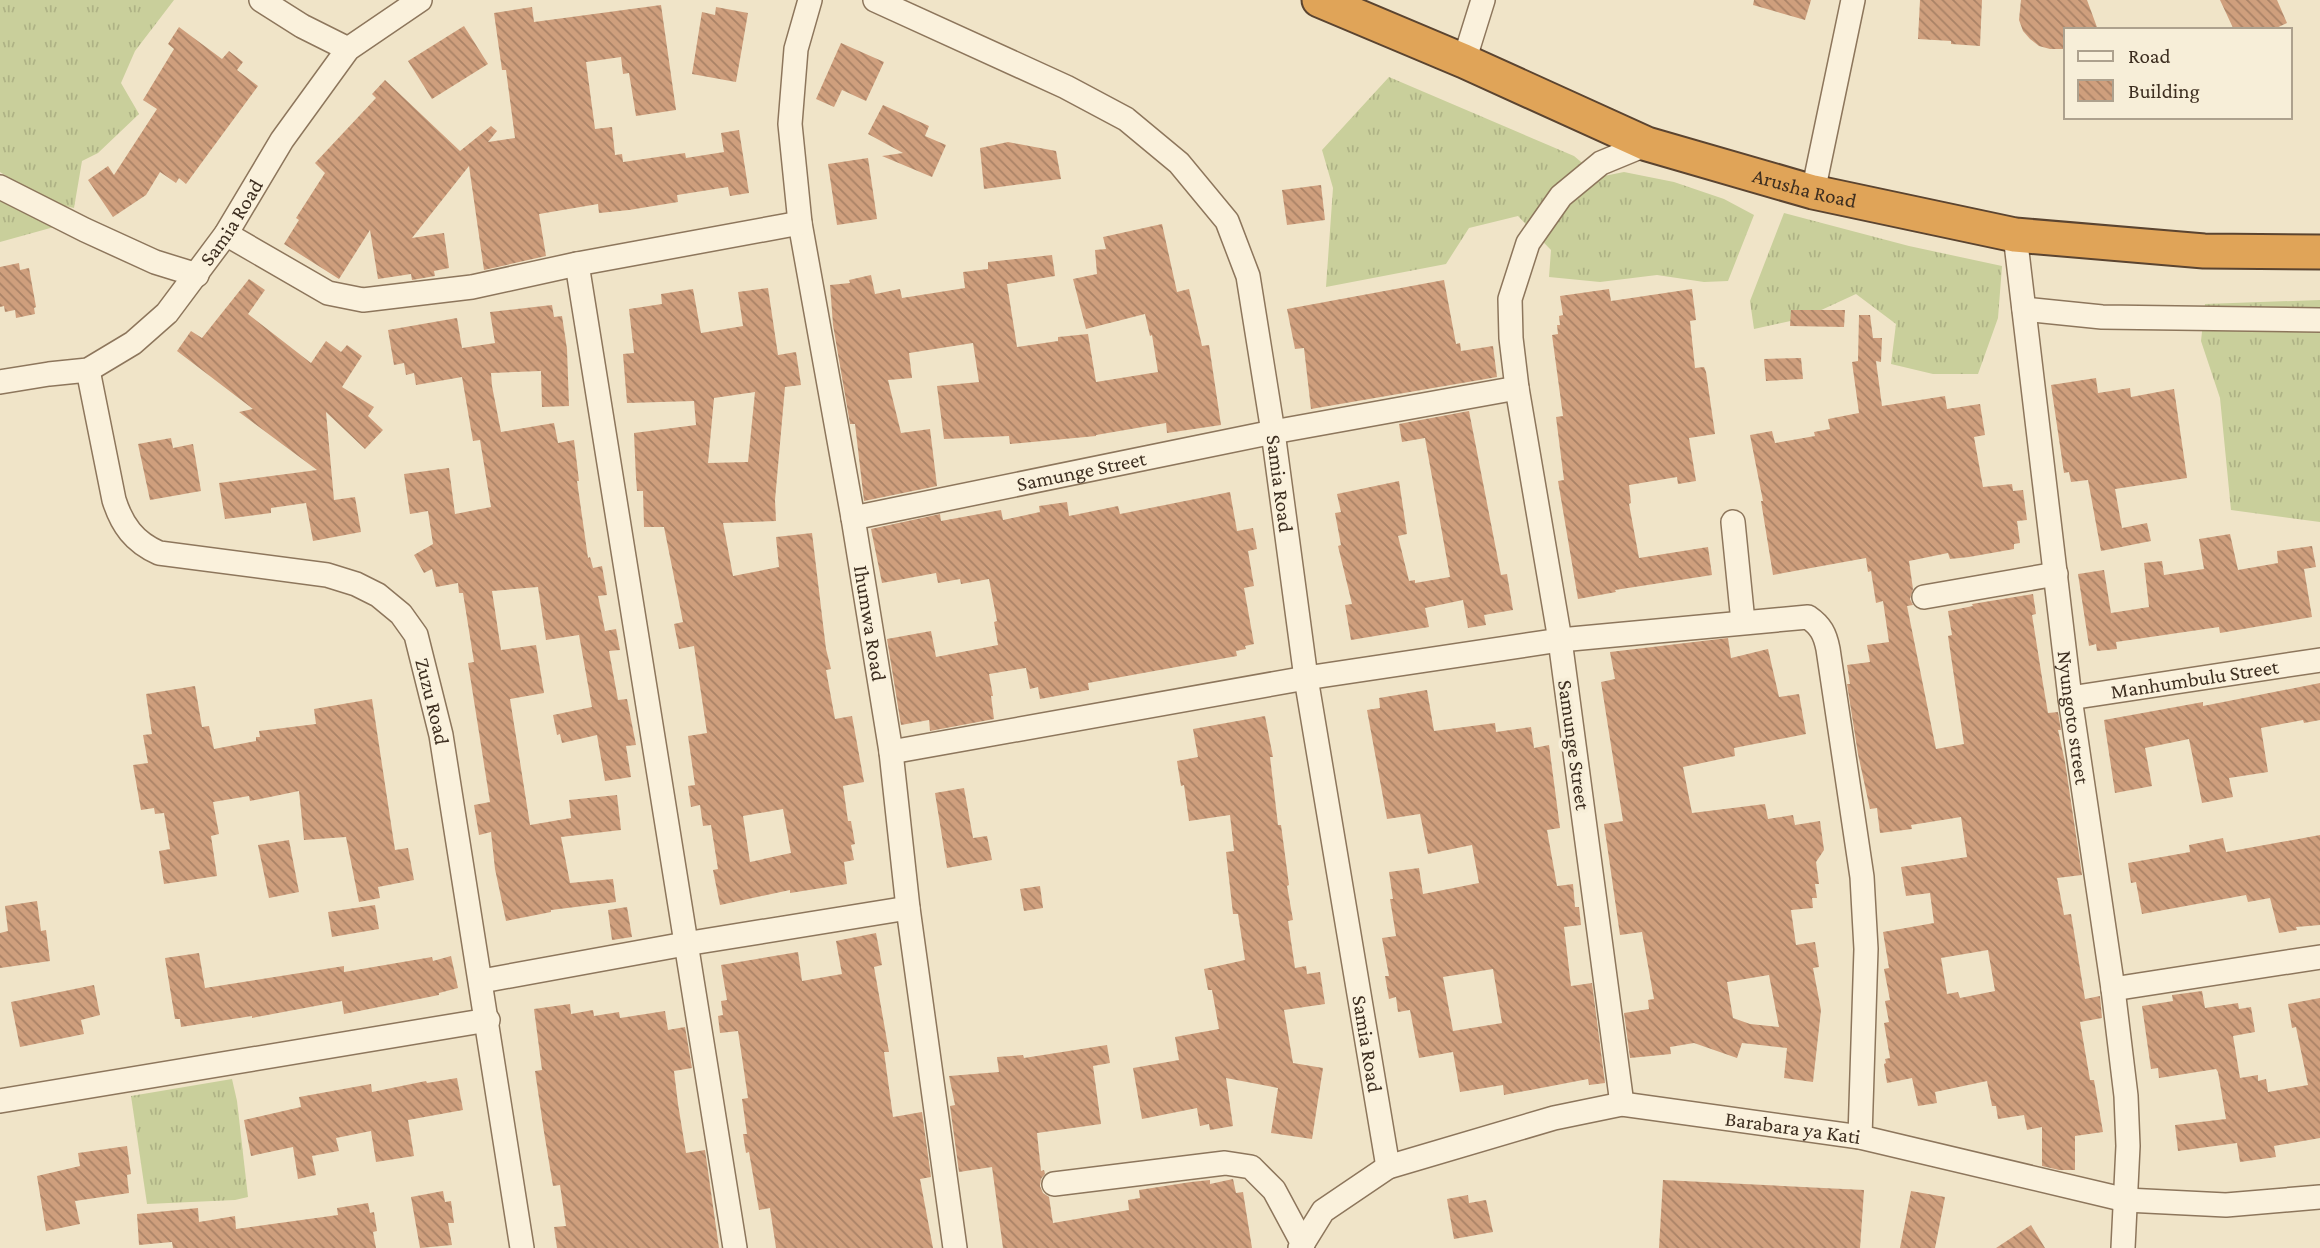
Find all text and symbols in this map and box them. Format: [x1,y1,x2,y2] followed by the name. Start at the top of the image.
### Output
[2064,28,2292,119] legend
[2128,44,2171,68] text: Road
[2128,79,2200,103] text: Building
[1750,163,1859,213] street label: Arusha Road
[195,175,268,270] street label: Samia Road
[1262,433,1298,534] street label: Samia Road
[1015,446,1149,496] street label: Samunge Street
[849,563,891,683] street label: Ihumwa Road
[2052,649,2095,787] street label: Nyungoto street
[2109,654,2281,704] street label: Manhumbulu Street
[410,656,454,746] street label: Zuzu Road
[1553,678,1595,813] street label: Samunge Street
[1347,993,1387,1094] street label: Samia Road
[1724,1106,1863,1149] street label: Barabara ya Kati

